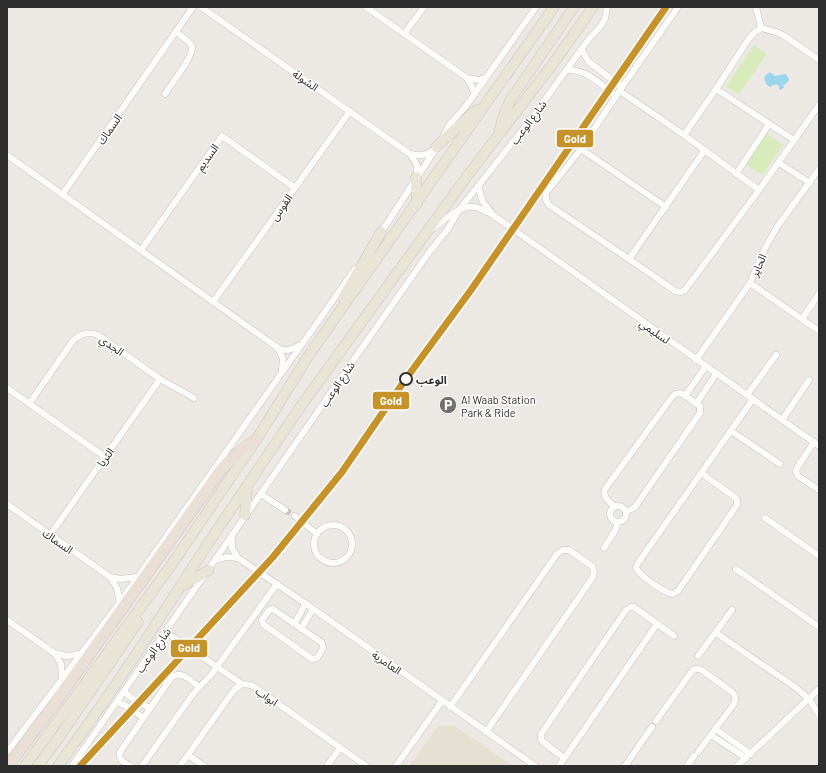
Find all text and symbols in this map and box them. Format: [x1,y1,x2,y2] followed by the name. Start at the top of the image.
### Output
[290,67,321,94] street label: الشولة
[507,97,551,148] street label: شارع الوعب
[94,111,124,147] street label: السماك
[556,129,594,148] line badge: Gold
[564,132,586,145] text: Gold
[193,141,223,175] street label: السديم
[267,191,296,223] street label: القوس
[747,252,770,280] street label: الحاير
[635,316,673,349] street label: لسليمي
[95,332,127,361] street label: الجدي
[317,359,359,410] street label: شارع الوعب
[399,372,413,386] marker: الوعب
[416,373,447,387] place label: الوعب
[372,391,410,410] line badge: Gold
[461,393,536,419] place label: Al Waab Station Park & Ride
[380,394,402,407] text: Gold
[438,395,458,415] parking icon: Al Waab Station Park & Ride
[94,445,117,470] street label: الثريا
[40,526,76,556] street label: السماك
[133,625,175,676] street label: شارع الوعب
[170,639,208,658] line badge: Gold
[178,641,200,654] text: Gold
[369,647,404,678] street label: العامرية
[253,684,281,709] street label: ابواب

